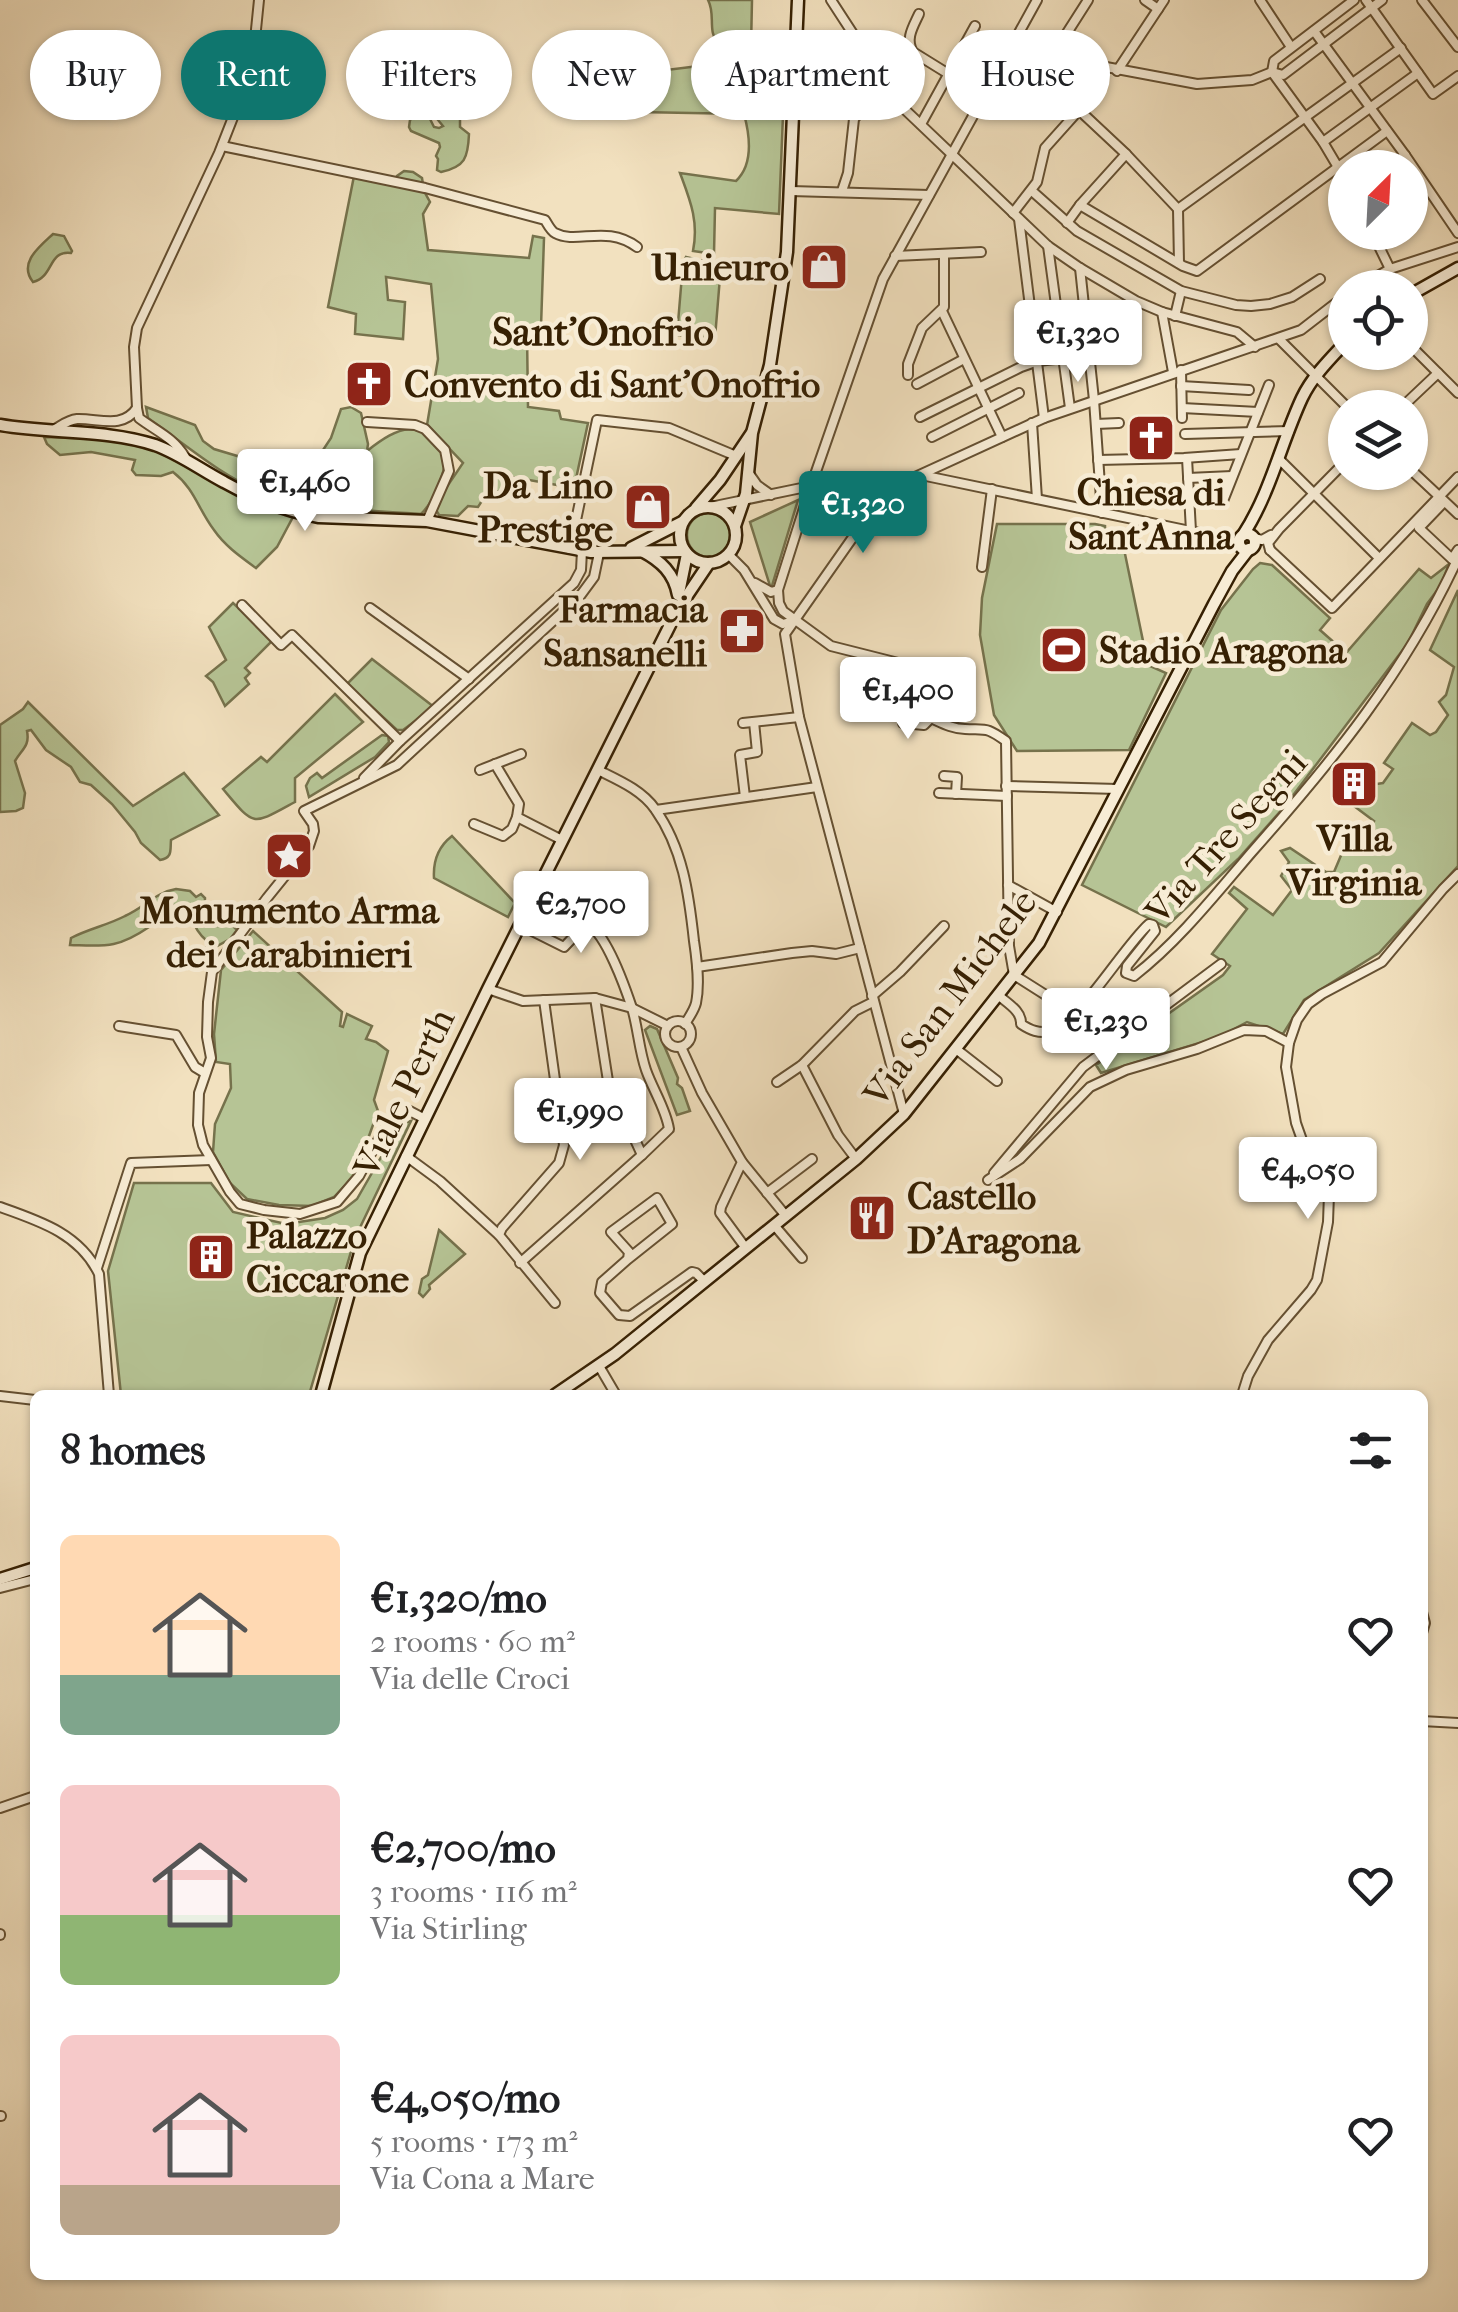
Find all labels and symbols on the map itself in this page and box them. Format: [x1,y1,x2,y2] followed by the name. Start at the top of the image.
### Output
[1328,150,1428,250] north arrow
[798,241,850,293] shop icon: Unieuro
[651,245,789,290] place label: Unieuro
[997,300,1159,385] pin: €1,320
[492,309,714,355] district label: Sant'Onofrio
[343,358,395,410] church icon: Convento di Sant'Onofrio
[404,362,820,407] place label: Convento di Sant'Onofrio
[1125,412,1177,464] church icon: Chiesa di Sant'Anna
[224,449,386,534] pin: €1,460
[478,463,613,552] place label: Da Lino Prestige
[1068,470,1235,559] place label: Chiesa di Sant'Anna
[782,471,944,556] pin: €1,320
[622,481,674,533] shop icon: Da Lino Prestige
[543,587,708,676] place label: Farmacia Sansanelli
[716,605,768,657] pharmacy icon: Farmacia Sansanelli
[1038,624,1090,676] sports icon: Stadio Aragona
[1099,628,1347,673] place label: Stadio Aragona
[827,657,989,742] pin: €1,400
[1135,740,1316,934] street label: Via Tre Segni
[1328,758,1380,810] building icon: Villa Virginia
[1286,816,1423,905] place label: Villa Virginia
[263,830,315,882] place icon: Monumento Arma dei Carabinieri
[500,871,662,956] pin: €2,700
[853,881,1046,1116] street label: Via San Michele
[139,888,440,977] place label: Monumento Arma dei Carabinieri
[1025,988,1187,1073] pin: €1,230
[343,1001,464,1186] street label: Viale Perth
[499,1078,661,1163] pin: €1,990
[1227,1137,1389,1222] pin: €4,050
[907,1174,1081,1263] place label: Castello D'Aragona
[846,1192,898,1244] restaurant icon: Castello D'Aragona
[246,1213,409,1302] place label: Palazzo Ciccarone
[185,1231,237,1283] building icon: Palazzo Ciccarone

